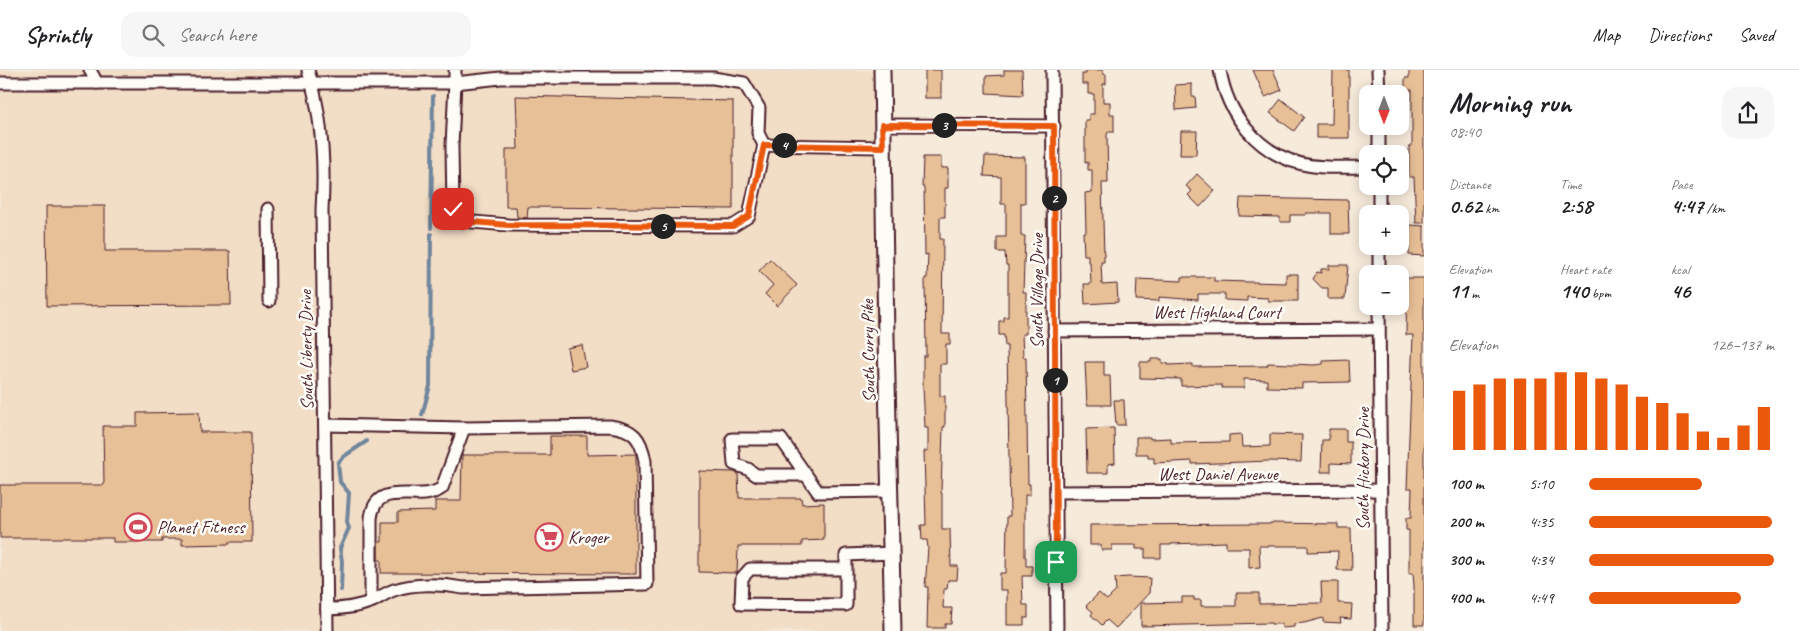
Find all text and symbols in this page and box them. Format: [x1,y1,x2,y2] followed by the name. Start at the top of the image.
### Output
[121,12,471,57] search box
[25,20,91,50] text: Sprintly
[139,21,167,49] icon: search
[179,23,256,47] text: Search here
[1593,24,1620,46] text: Map
[1648,24,1711,46] text: Directions
[1739,24,1774,46] text: Saved
[1359,85,1409,135] north arrow
[1359,85,1409,315] map controls
[1449,85,1571,120] text: Morning run
[1722,87,1774,139] button: share
[932,112,956,138] pin: 3
[941,117,948,134] text: 3
[1449,122,1481,142] text: 08:40
[772,132,796,158] pin: 4
[781,137,788,154] text: 4
[1359,145,1409,195] button: locate
[1449,176,1491,193] text: Distance
[1560,176,1581,193] text: Time
[1671,176,1693,193] text: Pace
[1042,186,1066,210] pin: 2
[432,188,474,230] pin
[1051,190,1058,207] text: 2
[1449,193,1482,219] text: 0.62
[1560,193,1592,219] text: 2:58
[1671,193,1703,219] text: 4:47
[439,195,467,223] icon: check
[1482,200,1499,217] text: km
[1703,200,1725,217] text: /km
[1359,205,1409,255] button: +
[650,214,676,238] pin: 5
[660,218,667,235] text: 5
[1026,232,1048,348] street label: South Village Drive
[1449,261,1492,278] text: Elevation
[1560,261,1611,278] text: Heart rate
[1671,261,1690,278] text: kcal
[1359,265,1409,315] button: −
[1449,278,1468,304] text: 11
[1560,278,1588,304] text: 140
[1671,278,1690,304] text: 46
[1468,285,1479,302] text: m
[1588,285,1611,302] text: bpm
[294,289,318,410] street label: South Liberty Drive
[856,298,880,403] street label: South Curry Pike
[1153,301,1284,323] street label: West Highland Court
[1449,335,1498,355] text: Elevation
[1711,335,1774,355] text: 126–137 m
[1042,368,1068,392] pin: 1
[1052,372,1059,389] text: 1
[1352,407,1374,530] street label: South Hickory Drive
[1158,463,1279,485] street label: West Daniel Avenue
[1449,474,1484,494] text: 100 m
[1529,474,1554,494] text: 5:10
[123,512,153,542] sports icon: Planet Fitness
[1449,512,1484,532] text: 200 m
[1529,512,1554,532] text: 4:35
[157,516,246,538] place label: Planet Fitness
[534,522,564,552] supermarket icon: Kroger
[568,526,610,548] place label: Kroger
[1035,541,1077,583] pin
[1042,548,1070,576] icon: arrive
[1449,550,1484,570] text: 300 m
[1529,550,1554,570] text: 4:34
[1449,588,1484,608] text: 400 m
[1529,588,1554,608] text: 4:49

